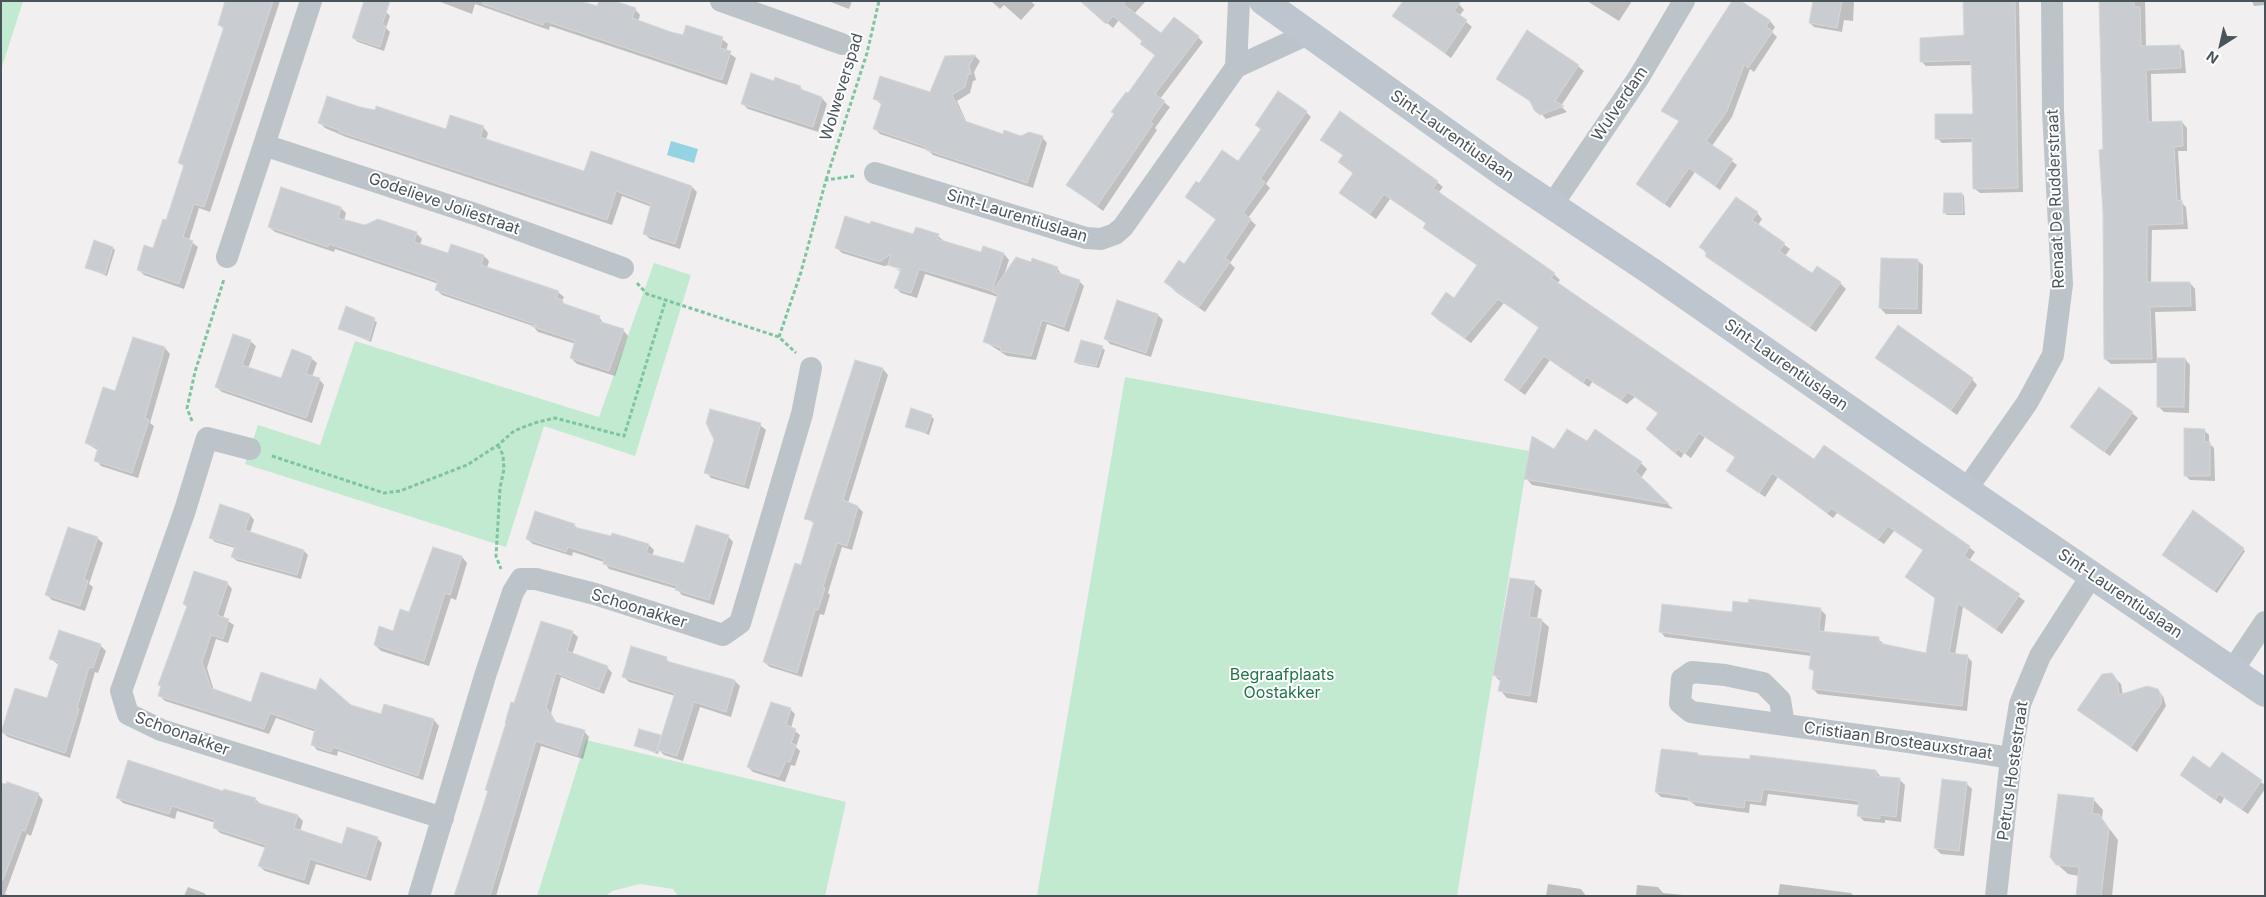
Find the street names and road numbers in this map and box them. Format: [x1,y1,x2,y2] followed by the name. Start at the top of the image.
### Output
[817,31,867,143] street label: Wolweverspad
[1588,63,1652,145] street label: Wulverdam
[1387,86,1517,186] street label: Sint-Laurentiuslaan
[2043,109,2069,289] street label: Renaat De Rudderstraat
[366,169,522,239] street label: Godelieve Joliestraat
[944,185,1090,247] street label: Sint-Laurentiuslaan
[1721,315,1851,415] street label: Sint-Laurentiuslaan
[2054,545,2186,643] street label: Sint-Laurentiuslaan
[589,585,689,633] street label: Schoonakker
[1994,700,2032,842] street label: Petrus Hostestraat
[132,708,232,760] street label: Schoonakker
[1802,718,1994,764] street label: Cristiaan Brosteauxstraat

